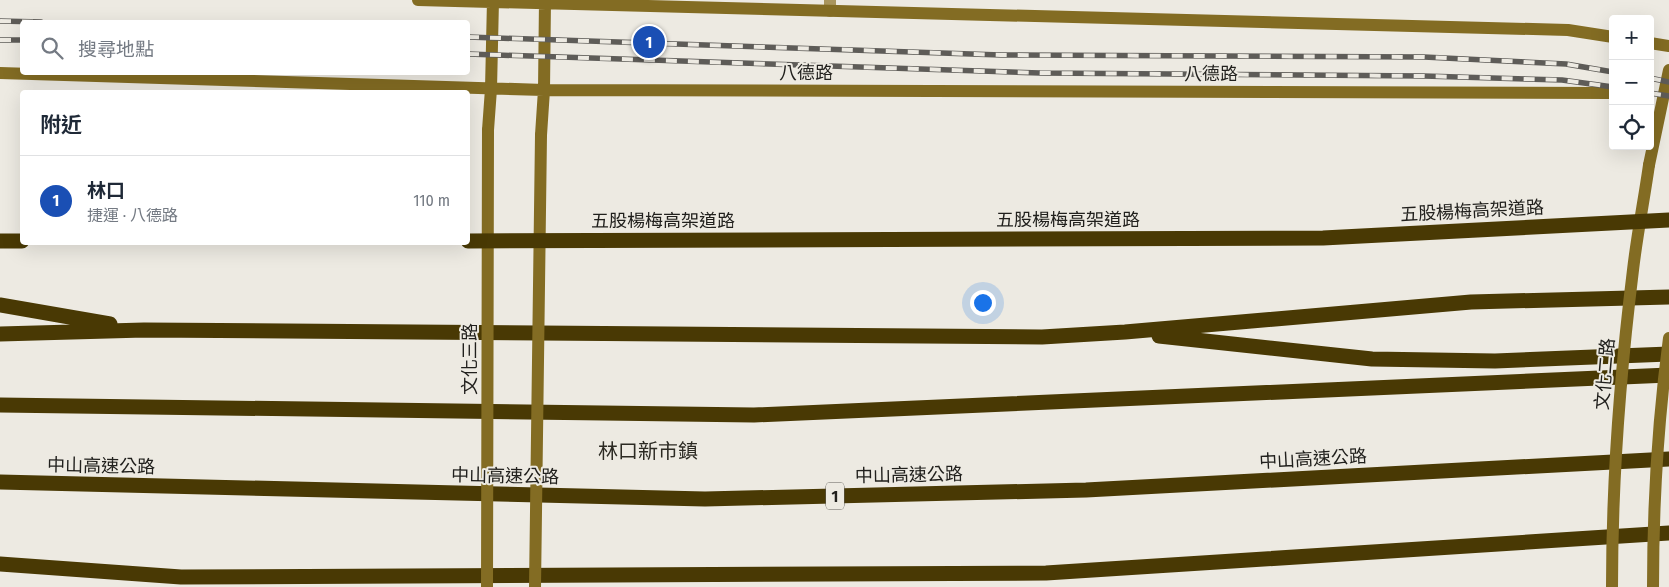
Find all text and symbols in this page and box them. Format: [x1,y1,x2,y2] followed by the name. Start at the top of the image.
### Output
[1609,15,1654,150] map controls
[1609,15,1654,60] button: +
[20,20,470,75] search box
[633,23,665,61] pin: 1
[38,34,66,62] icon: search
[78,38,154,61] text: 搜尋地點
[1609,60,1654,105] button: −
[779,62,833,84] street label: 八德路
[1184,63,1238,85] street label: 八德路
[1609,105,1654,150] button: locate
[40,112,82,138] text: 附近
[87,179,125,202] text: 林口
[53,191,59,210] text: 1
[413,191,450,210] text: 110 m
[1400,196,1544,226] street label: 五股楊梅高架道路
[87,206,178,225] text: 捷運 · 八德路
[996,209,1140,231] street label: 五股楊梅高架道路
[591,210,735,232] street label: 五股楊梅高架道路
[970,290,996,316] your location
[459,323,481,395] street label: 文化三路
[1591,337,1619,411] street label: 文化二路
[598,439,698,463] district label: 林口新市鎮
[1258,445,1368,473] street label: 中山高速公路
[47,454,155,478] street label: 中山高速公路
[855,463,963,487] street label: 中山高速公路
[451,464,559,488] street label: 中山高速公路
[826,482,844,510] road number: 1

